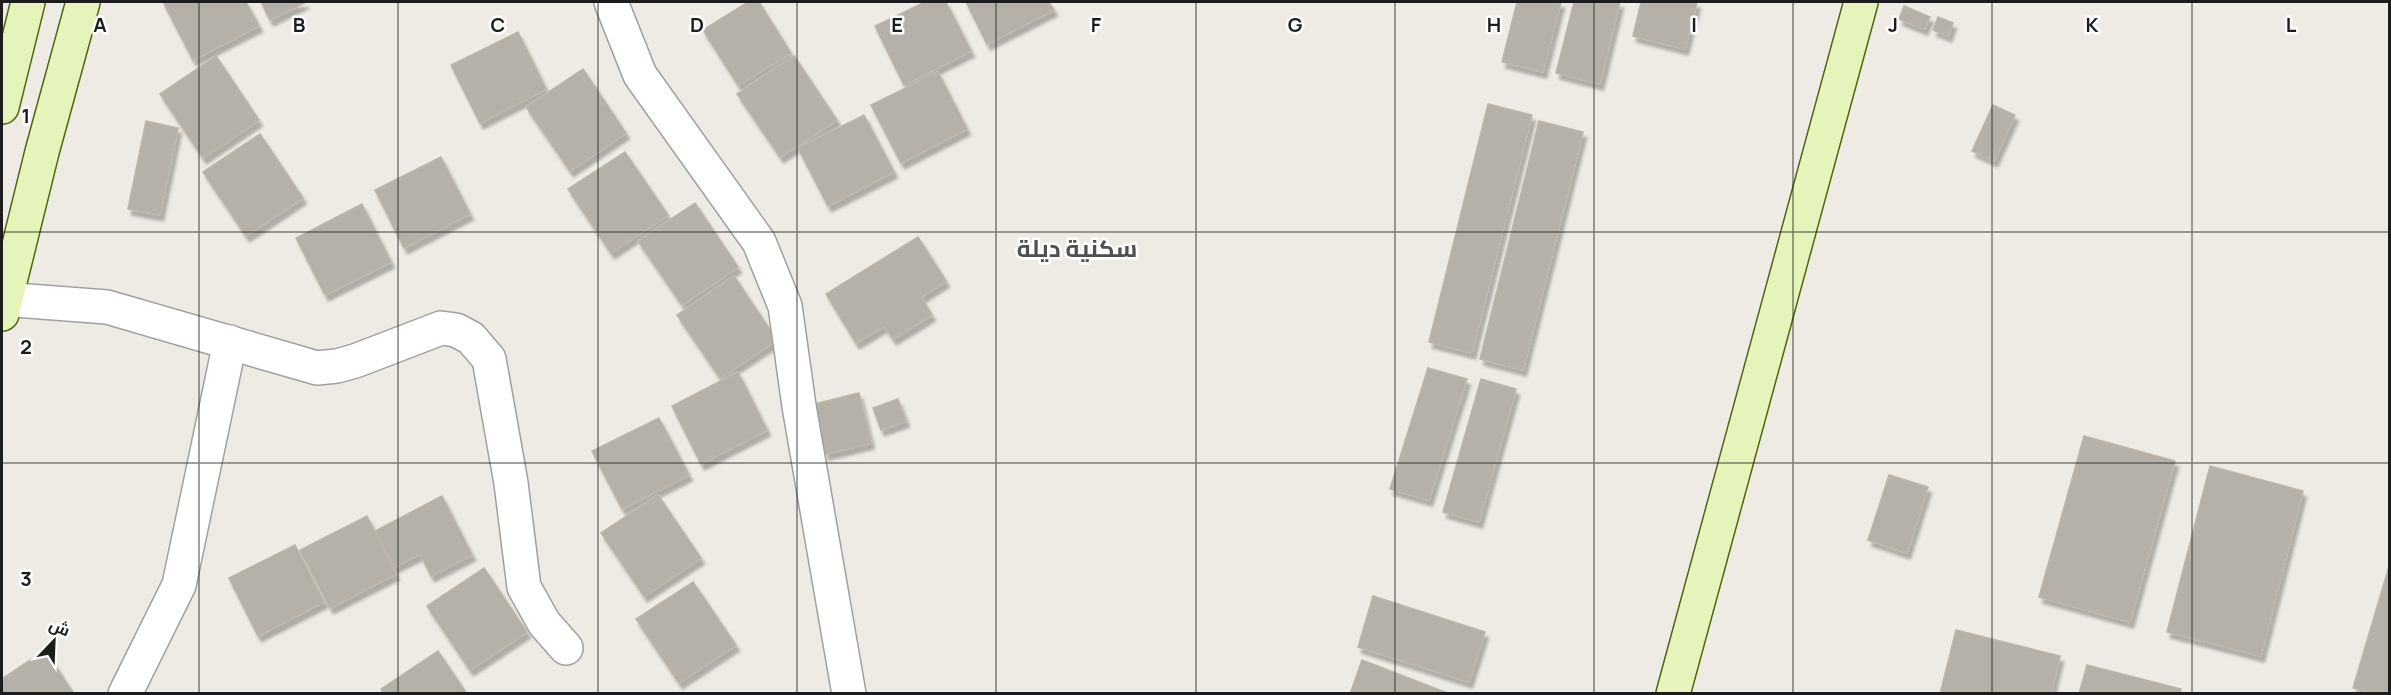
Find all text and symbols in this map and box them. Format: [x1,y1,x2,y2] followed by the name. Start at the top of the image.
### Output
[93,11,107,38] text: A
[293,11,306,38] text: B
[491,11,505,38] text: C
[690,11,704,38] text: D
[891,11,903,38] text: E
[1091,11,1102,38] text: F
[1288,11,1303,38] text: G
[1487,11,1501,38] text: H
[1691,11,1697,38] text: I
[1888,11,1898,38] text: J
[2086,11,2099,38] text: K
[2286,11,2297,38] text: L
[22,102,30,129] text: 1
[1017,231,1137,264] district label: سكنية ديلة
[20,333,32,360] text: 2
[20,565,32,592] text: 3
[24,611,84,671] north arrow
[46,613,74,641] text: ش

